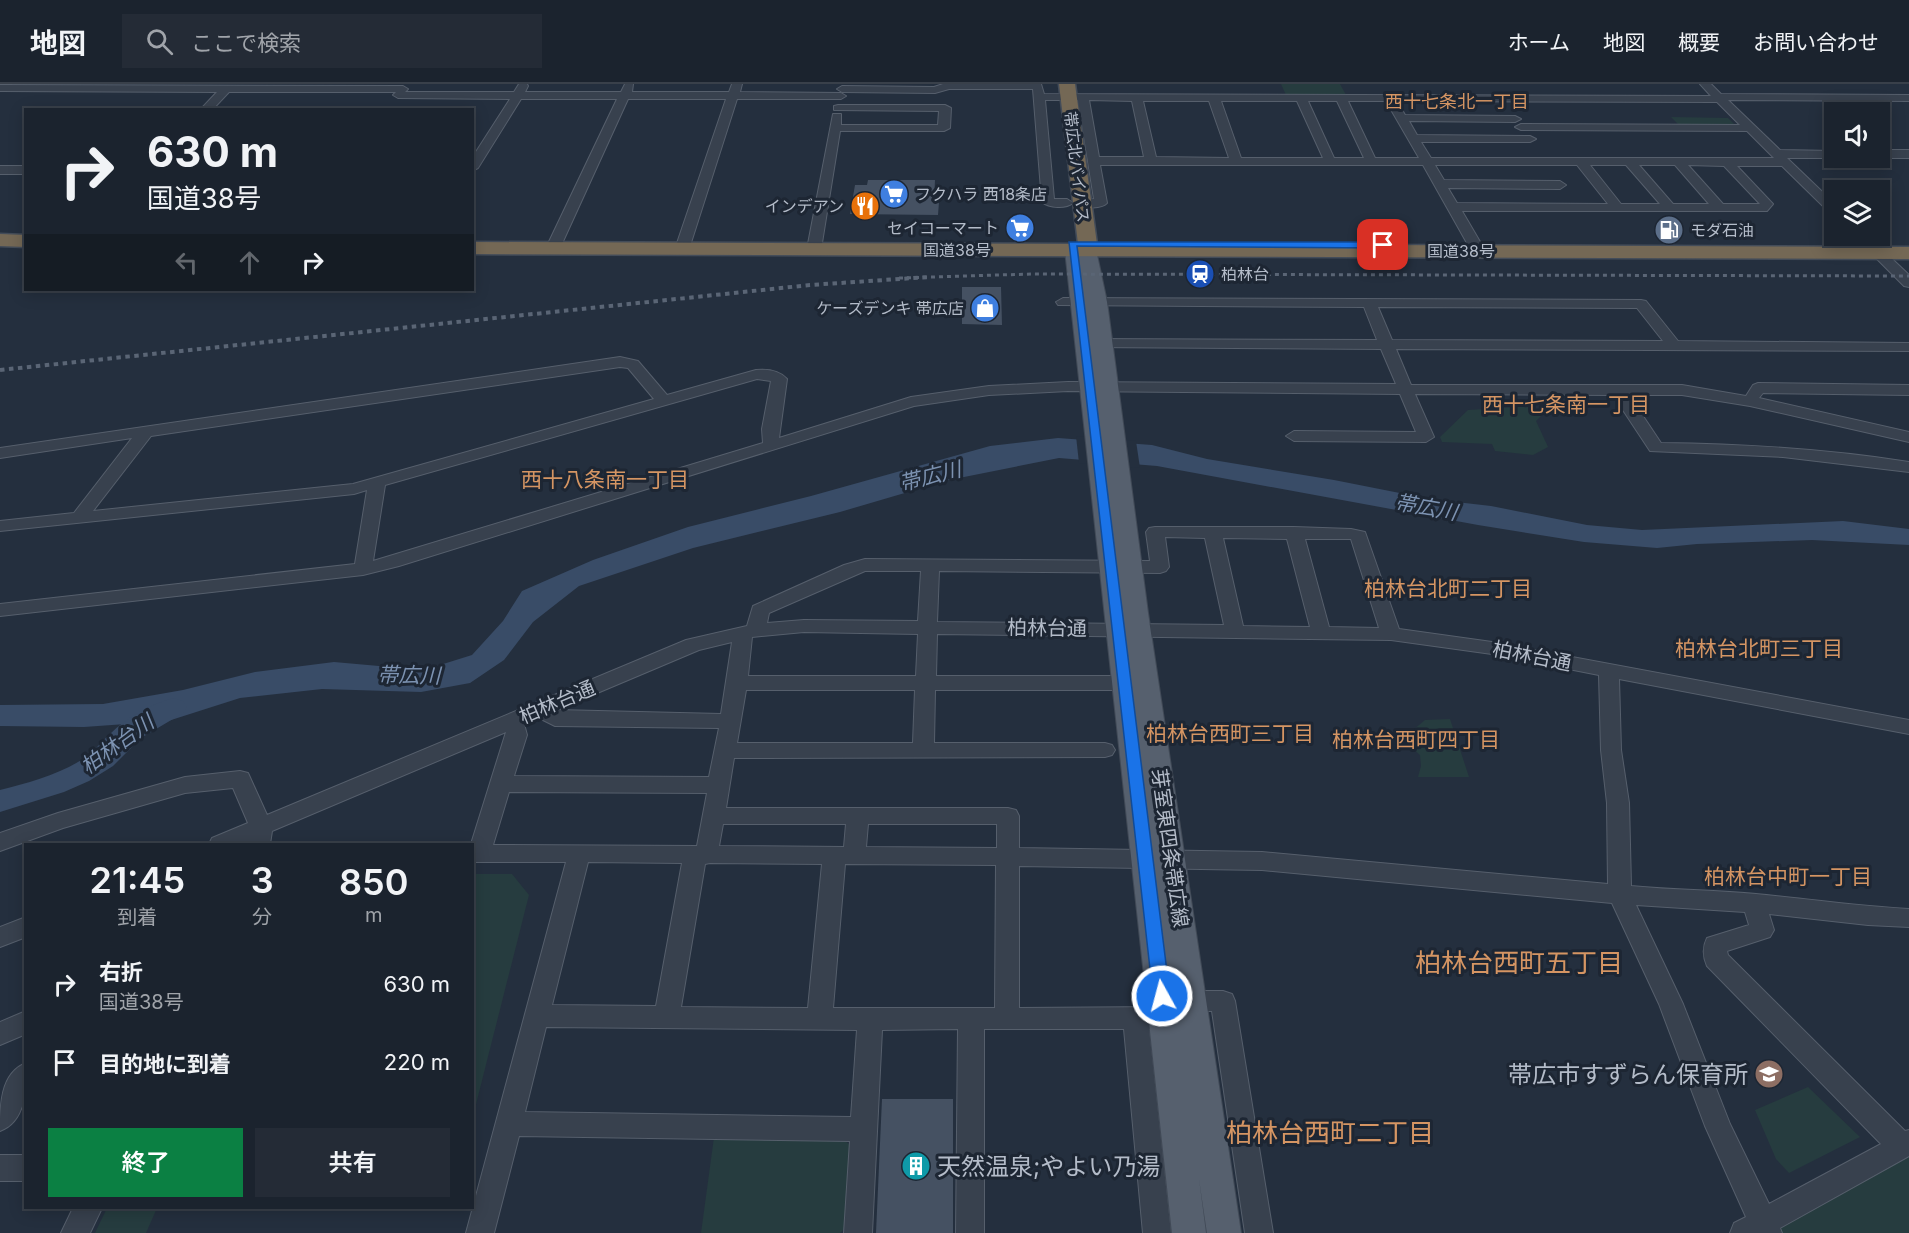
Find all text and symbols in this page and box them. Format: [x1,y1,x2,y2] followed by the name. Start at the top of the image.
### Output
[122,14,542,68] search box
[143,25,176,58] icon: search
[30,26,86,60] text: 地図
[191,30,301,56] text: ここで検索
[1508,30,1570,55] text: ホーム
[1603,30,1645,55] text: 地図
[1678,30,1720,55] text: 概要
[1753,30,1879,55] text: お問い合わせ
[1385,91,1529,112] district label: 西十七条北一丁目
[1824,102,1890,246] map controls
[1824,102,1890,168] button: sound
[1060,110,1094,224] street label: 帯広北バイパス
[147,126,278,177] text: 630 m
[48,132,126,210] icon: right
[878,178,910,210] supermarket icon: フクハラ 西18条店
[1824,180,1890,246] button: layers
[147,182,261,215] text: 国道38号
[915,184,1047,204] place label: フクハラ 西18条店
[849,190,881,222] restaurant icon: インデアン
[765,196,844,216] place label: インデアン
[1004,212,1036,244] supermarket icon: セイコーマート
[1653,214,1685,246] fuel station icon: モダ石油
[887,218,999,238] place label: セイコーマート
[1357,219,1408,270] pin
[1690,220,1754,240] place label: モダ石油
[1366,228,1399,261] icon: arrive
[923,240,991,260] street label: 国道38号
[1427,241,1495,261] street label: 国道38号
[170,246,203,279] icon: left
[233,246,266,279] icon: ahead
[296,246,329,279] icon: right
[1184,258,1216,290] station icon: 柏林台
[1221,264,1269,284] place label: 柏林台
[969,292,1001,324] shop icon: ケーズデンキ 帯広店
[816,298,964,318] place label: ケーズデンキ 帯広店
[1482,392,1650,417] district label: 西十七条南一丁目
[896,456,966,496] water label: 帯広川
[521,467,689,492] district label: 西十八条南一丁目
[1393,489,1461,525] water label: 帯広川
[1364,576,1532,601] district label: 柏林台北町二丁目
[1007,615,1087,641] street label: 柏林台通
[1675,636,1843,661] district label: 柏林台北町三丁目
[1490,637,1574,675] street label: 柏林台通
[377,662,443,688] water label: 帯広川
[515,675,599,729] street label: 柏林台通
[76,708,160,779] water label: 柏林台川
[1146,721,1314,746] district label: 柏林台西町三丁目
[1332,727,1500,752] district label: 柏林台西町四丁目
[1147,767,1193,929] street label: 芽室東四条帯広線
[89,858,185,902] text: 21:45
[251,858,274,902] text: 3
[339,860,409,904] text: 850
[1704,864,1872,889] district label: 柏林台中町一丁目
[365,903,383,927] text: m
[117,905,157,929] text: 到着
[252,905,272,929] text: 分
[1415,947,1623,978] district label: 柏林台西町五丁目
[99,959,143,985] text: 右折
[1130,964,1194,1028] position arrow
[48,968,81,1001] icon: right
[383,971,450,997] text: 630 m
[99,990,184,1014] text: 国道38号
[48,1046,81,1079] icon: arrive
[384,1049,450,1075] text: 220 m
[99,1051,231,1077] text: 目的地に到着
[1753,1058,1785,1090] school or university icon: 帯広市すずらん保育所
[1508,1060,1748,1089] place label: 帯広市すずらん保育所
[1226,1117,1434,1148] district label: 柏林台西町二丁目
[48,1128,243,1197] button: 終了
[255,1128,450,1197] button: 共有
[900,1150,932,1182] building icon: 天然温泉;やよい乃湯
[937,1152,1160,1181] place label: 天然温泉;やよい乃湯

